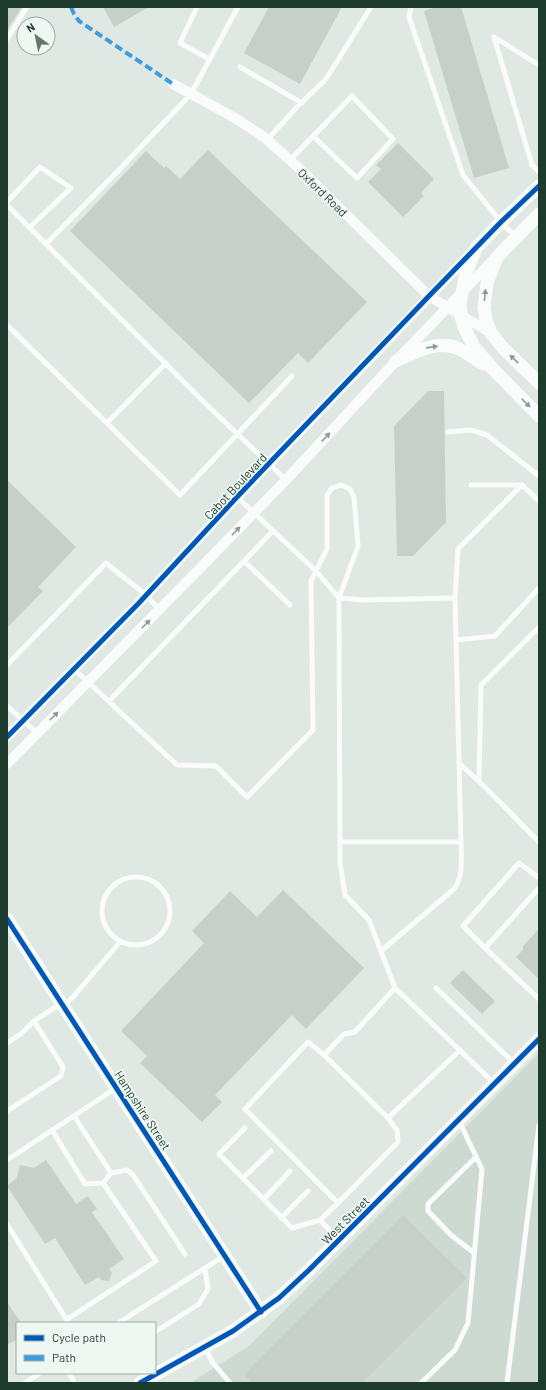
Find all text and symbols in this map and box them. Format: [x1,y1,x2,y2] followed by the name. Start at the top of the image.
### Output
[16,16,56,56] north arrow
[24,20,37,35] text: N
[295,165,351,219] street label: Oxford Road
[482,289,488,301] one-way arrow
[426,344,438,350] one-way arrow
[509,354,519,364] one-way arrow
[521,398,531,408] one-way arrow
[321,432,330,442] one-way arrow
[201,450,269,522] street label: Cabot Boulevard
[232,526,241,536] one-way arrow
[141,619,151,629] one-way arrow
[49,711,59,721] one-way arrow
[112,1068,174,1152] street label: Hampshire Street
[318,1193,372,1247] street label: West Street
[16,1322,156,1374] legend
[52,1330,106,1344] text: Cycle path
[52,1350,76,1364] text: Path

